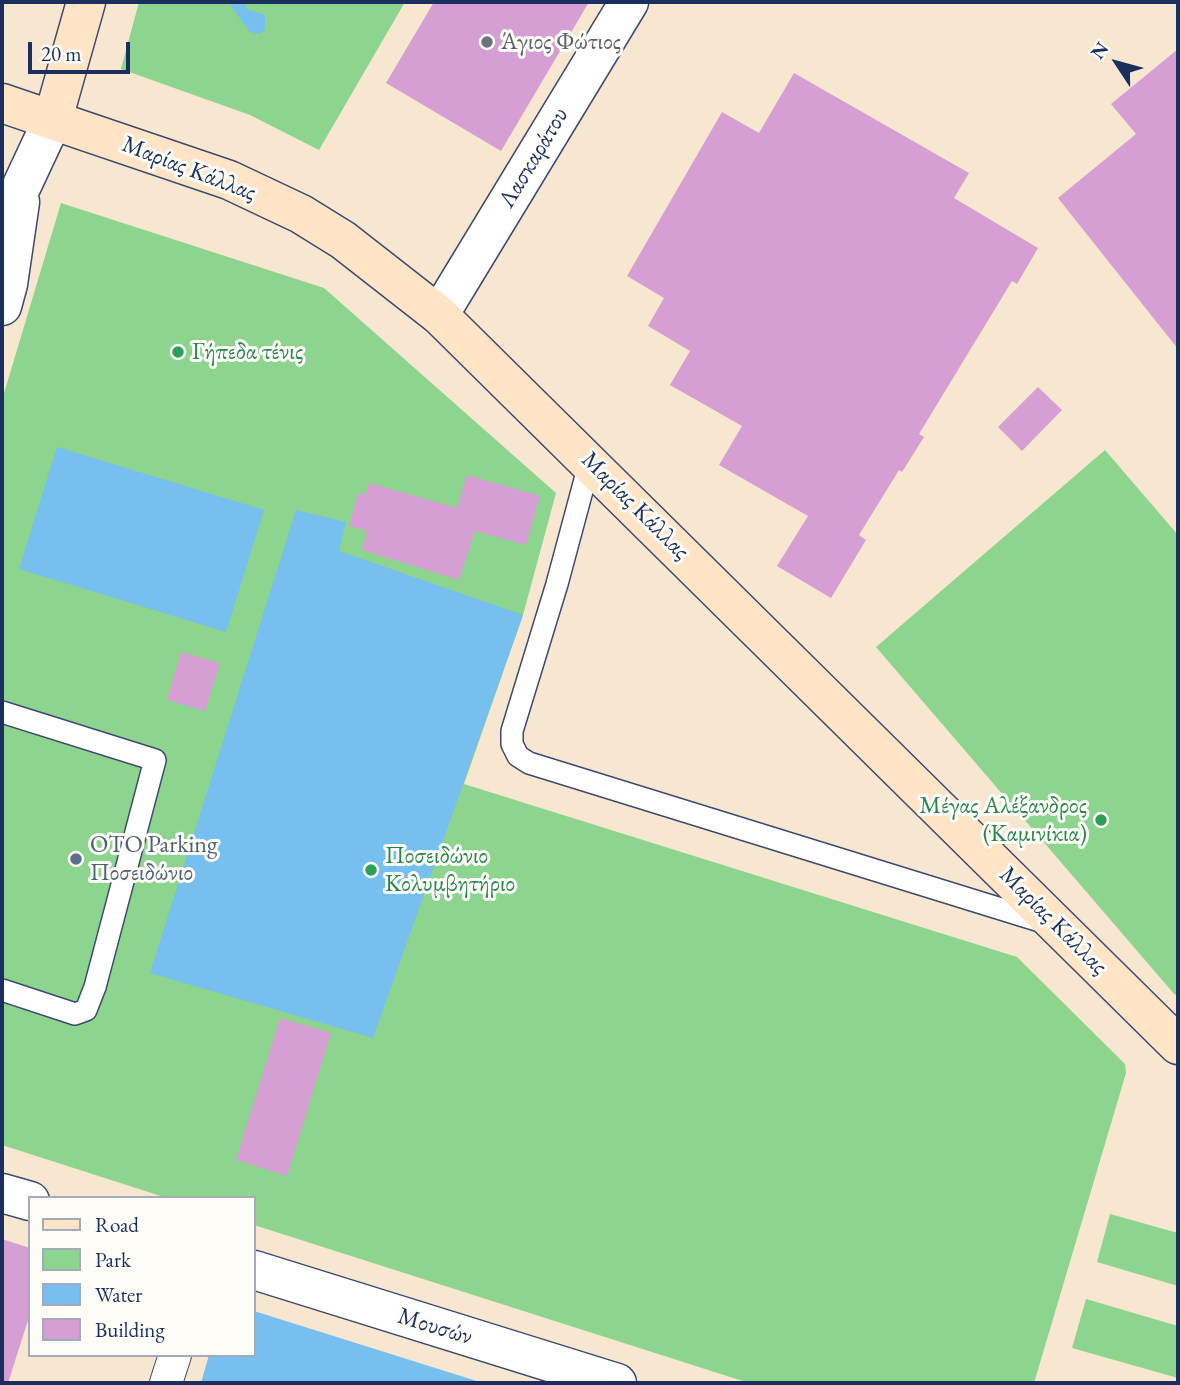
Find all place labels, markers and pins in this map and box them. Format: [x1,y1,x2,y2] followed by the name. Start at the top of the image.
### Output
[501,28,621,56] place label: Άγιος Φώτιος
[479,34,495,50] marker: Άγιος Φώτιος
[192,338,303,366] place label: Γήπεδα τένις
[170,344,186,360] marker: Γήπεδα τένις
[920,792,1087,848] place label: Μέγας Αλέξανδρος (Καμινίκια)
[1093,812,1109,828] marker: Μέγας Αλέξανδρος (Καμινίκια)
[90,831,217,887] place label: ΟΤΟ Parking Ποσειδώνιο
[385,842,515,898] place label: Ποσειδώνιο Κολυμβητήριο
[68,851,84,867] marker: ΟΤΟ Parking Ποσειδώνιο
[363,862,379,878] marker: Ποσειδώνιο Κολυμβητήριο

